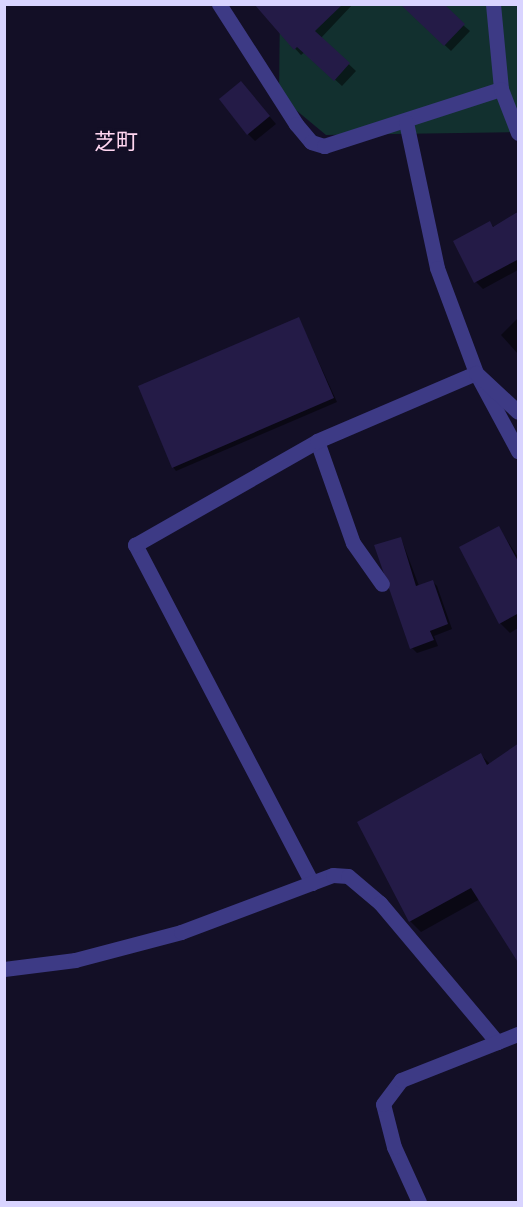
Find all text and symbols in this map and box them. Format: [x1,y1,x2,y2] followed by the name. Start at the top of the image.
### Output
[94,129,138,155] district label: 芝町

